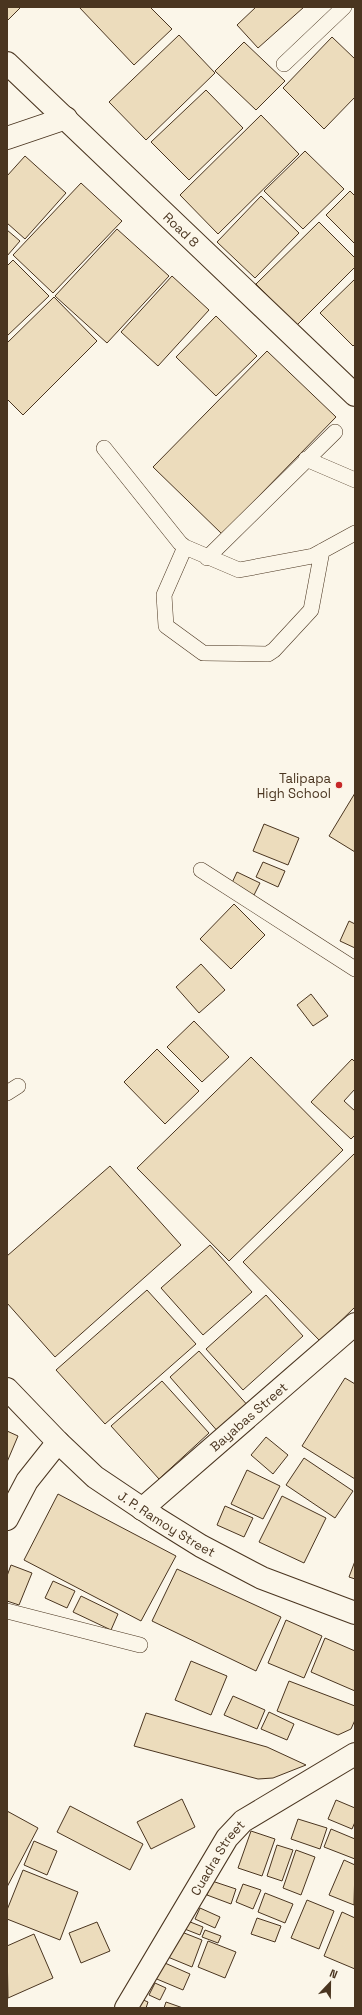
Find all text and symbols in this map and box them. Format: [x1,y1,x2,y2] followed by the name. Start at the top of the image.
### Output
[160,208,203,250] street label: Road 8
[257,770,332,802] place label: Talipapa High School
[334,780,344,790] marker: Talipapa High School
[206,1378,291,1455] street label: Bayabas Street
[115,1486,218,1560] street label: J. P. Ramoy Street
[186,1816,248,1899] street label: Cuadra Street
[310,1963,350,2003] north arrow
[328,1966,340,1982] text: N

